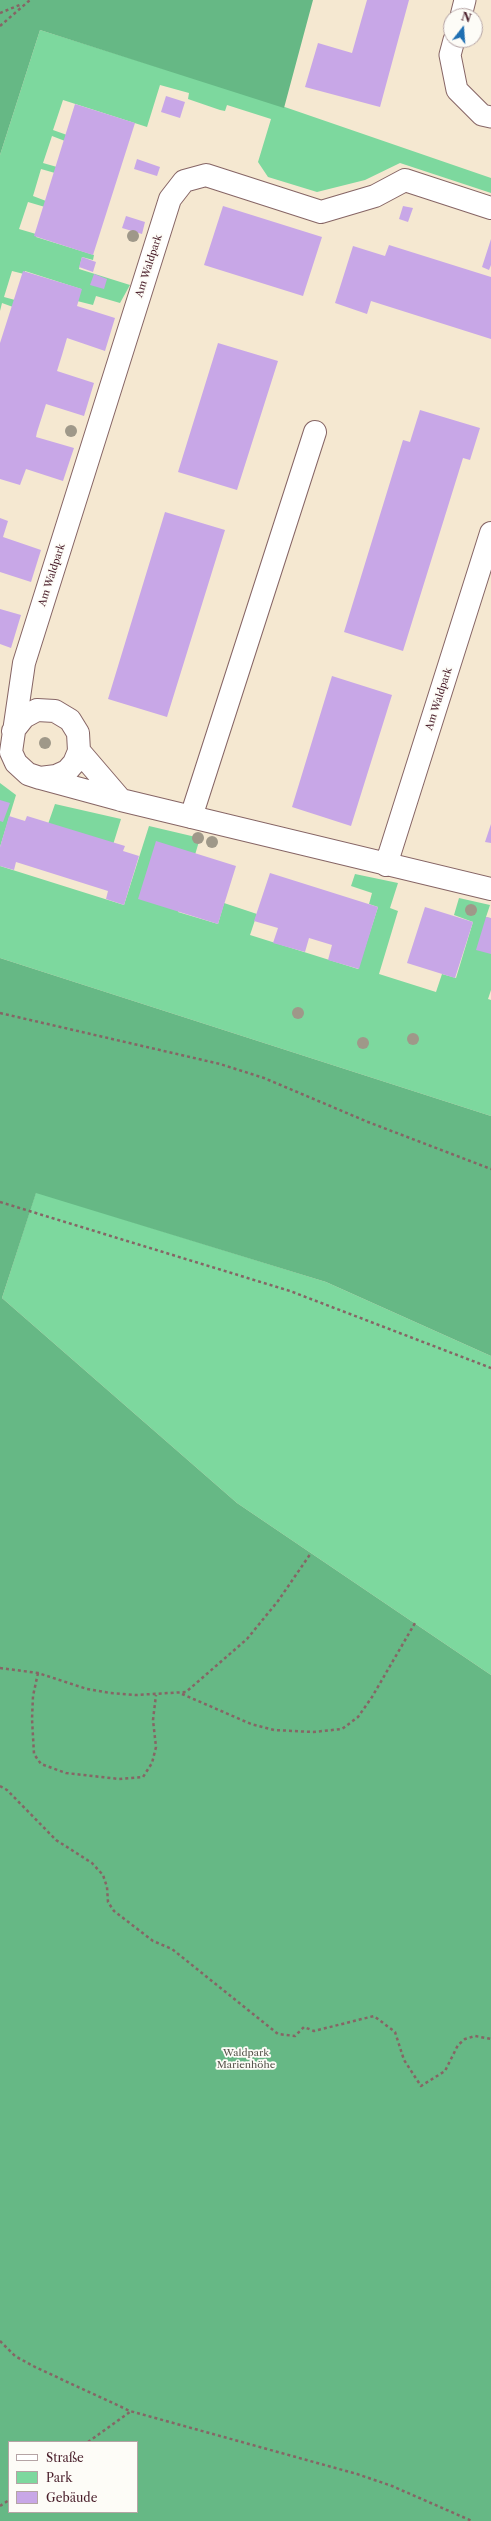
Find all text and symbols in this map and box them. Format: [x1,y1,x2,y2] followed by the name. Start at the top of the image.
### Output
[443,8,483,48] north arrow
[460,9,473,26] text: N
[133,233,165,299] street label: Am Waldpark
[36,542,68,608] street label: Am Waldpark
[423,666,455,732] street label: Am Waldpark
[217,2047,275,2070] park label: Waldpark Marienhöhe
[8,2441,138,2513] legend
[46,2450,84,2465] text: Straße
[46,2470,72,2485] text: Park
[46,2490,97,2505] text: Gebäude

